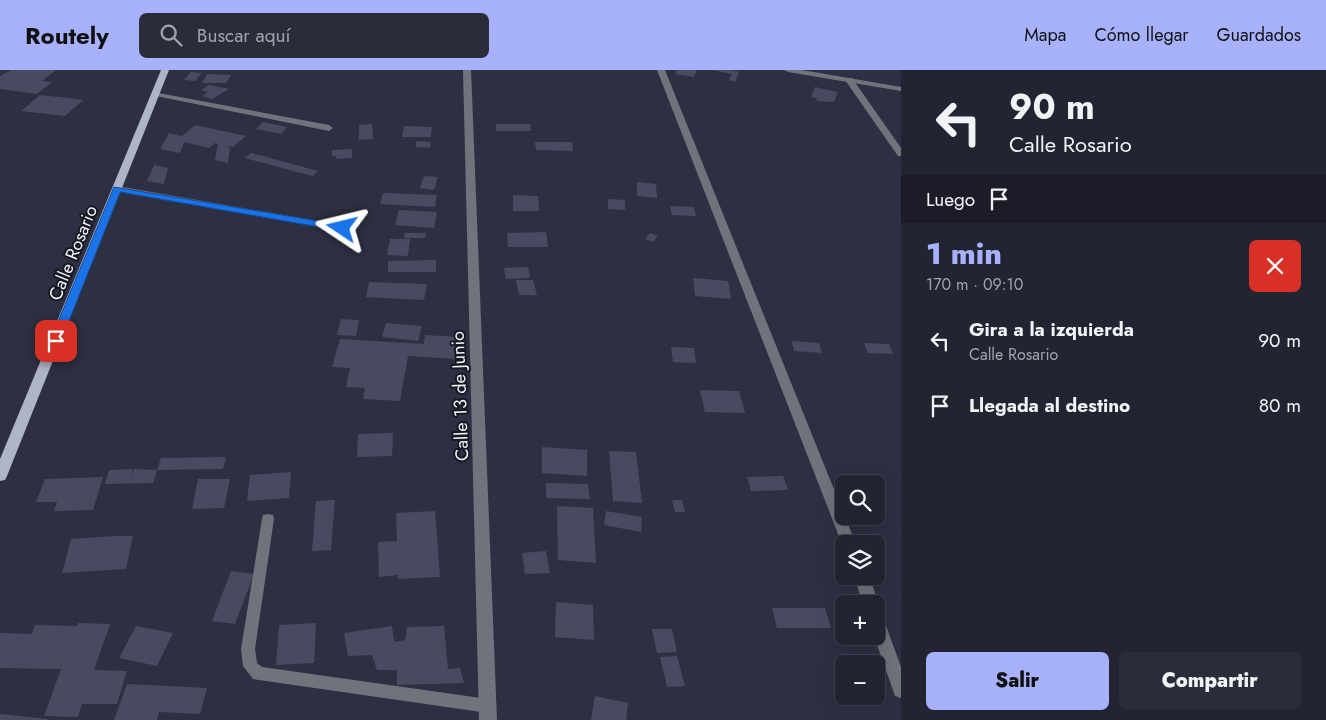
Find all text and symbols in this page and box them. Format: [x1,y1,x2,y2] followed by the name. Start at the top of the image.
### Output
[139,13,489,58] search box
[25,18,109,53] text: Routely
[157,21,185,49] icon: search
[197,22,290,49] text: Buscar aquí
[1024,22,1066,48] text: Mapa
[1094,22,1189,48] text: Cómo llegar
[1217,22,1301,48] text: Guardados
[1009,82,1095,132] text: 90 m
[926,90,991,155] icon: left
[1009,128,1132,160] text: Calle Rosario
[985,185,1013,213] icon: arrive
[926,186,975,213] text: Luego
[42,201,104,304] street label: Calle Rosario
[315,201,367,253] position arrow
[926,232,1002,275] text: 1 min
[1249,240,1301,292] button: close
[926,273,1023,296] text: 170 m · 09:10
[969,316,1134,343] text: Gira a la izquierda
[35,320,77,362] pin
[42,327,70,355] icon: arrive
[926,327,954,355] icon: left
[1258,327,1301,354] text: 90 m
[445,330,475,461] street label: Calle 13 de Junio
[969,343,1058,366] text: Calle Rosario
[926,392,954,420] icon: arrive
[969,392,1130,419] text: Llegada al destino
[1259,392,1301,419] text: 80 m
[835,475,885,705] map controls
[835,475,885,525] button: search
[835,535,885,585] button: layers
[835,595,885,645] button: +
[926,652,1109,710] button: Salir
[1119,652,1301,710] button: Compartir
[835,655,885,705] button: −

